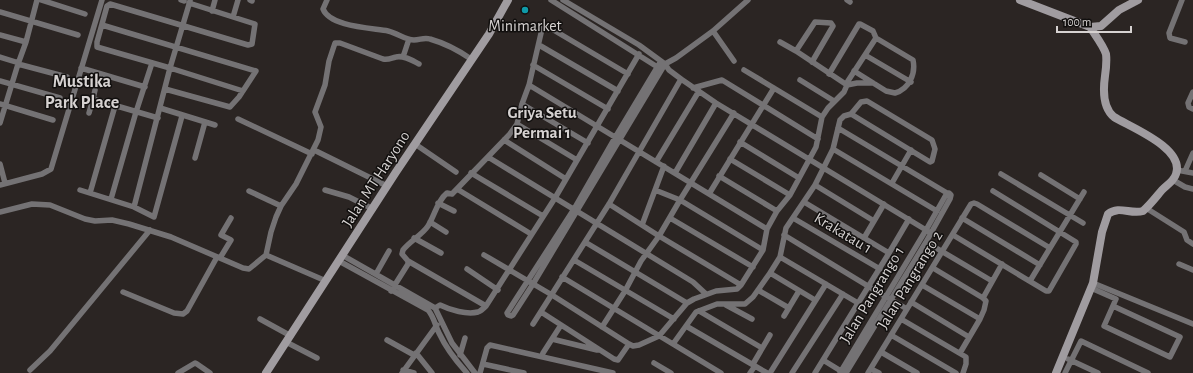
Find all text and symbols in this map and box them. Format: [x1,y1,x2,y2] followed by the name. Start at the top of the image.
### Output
[520,5,530,15] marker: Minimarket
[1057,8,1131,34] scale bar
[1063,16,1091,28] text: 100 m
[488,18,562,34] place label: Minimarket
[45,73,119,112] district label: Mustika Park Place
[507,104,577,141] district label: Griya Setu Permai 1
[339,128,414,230] street label: Jalan MT Haryono
[811,210,875,256] street label: Krakatau 1
[874,228,946,332] street label: Jalan Pangrango 2
[837,244,907,346] street label: Jalan Pangrango 1

